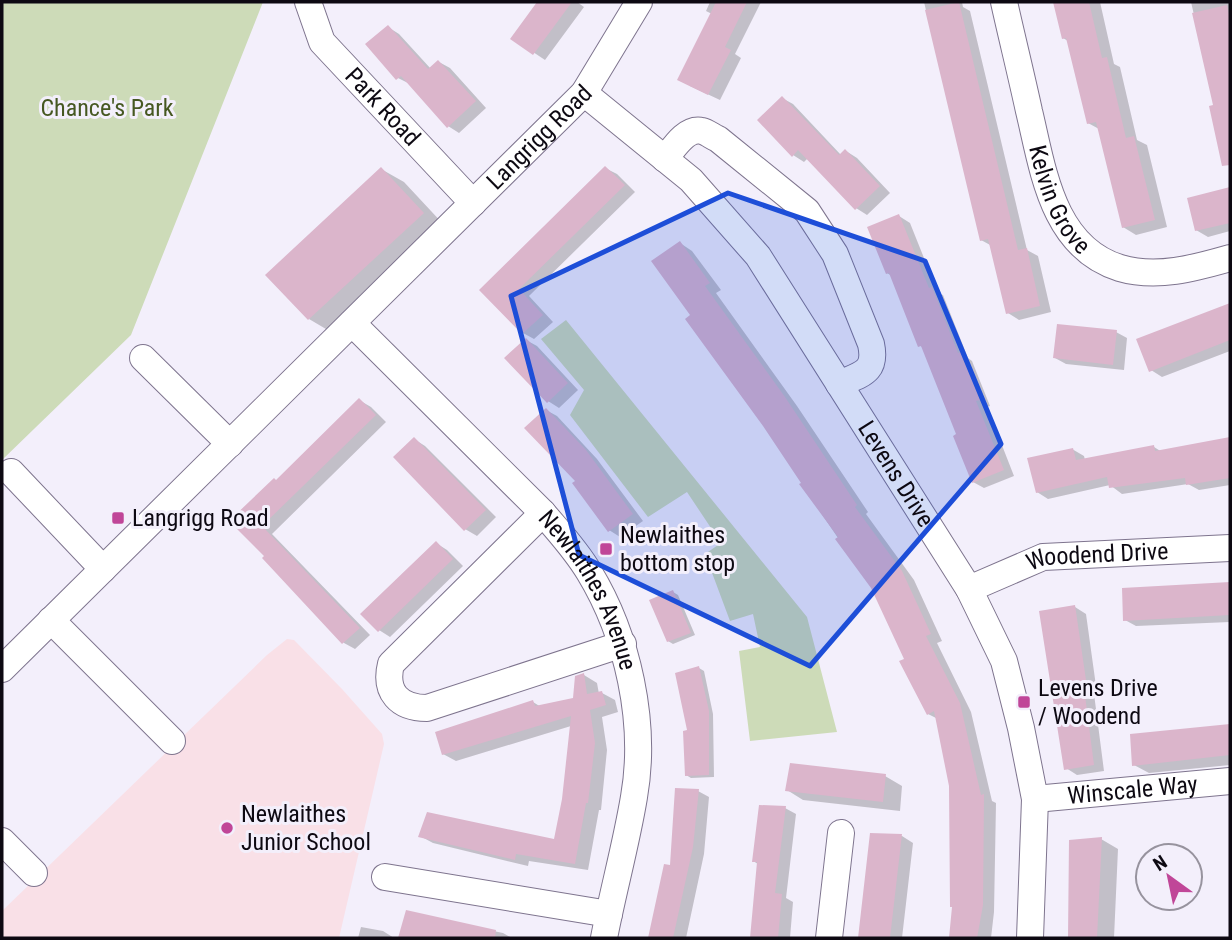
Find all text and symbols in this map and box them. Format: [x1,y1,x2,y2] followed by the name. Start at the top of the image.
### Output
[339,62,426,151] street label: Park Road
[481,79,598,195] street label: Langrigg Road
[41,94,174,122] park label: Chance's Park
[1023,143,1096,260] street label: Kelvin Grove
[852,416,940,532] street label: Levens Drive
[132,504,269,532] place label: Langrigg Road
[533,504,642,673] street label: Newlaithes Avenue
[110,510,126,526] marker: Langrigg Road
[620,521,735,577] place label: Newlaithes bottom stop
[1022,537,1169,576] street label: Woodend Drive
[598,541,614,557] marker: Newlaithes bottom stop
[1038,674,1158,730] place label: Levens Drive / Woodend
[1016,694,1032,710] marker: Levens Drive / Woodend
[1066,770,1199,810] street label: Winscale Way
[241,800,371,856] place label: Newlaithes Junior School
[219,820,235,836] marker: Newlaithes Junior School
[1134,842,1204,912] north arrow
[1149,850,1171,876] text: N

